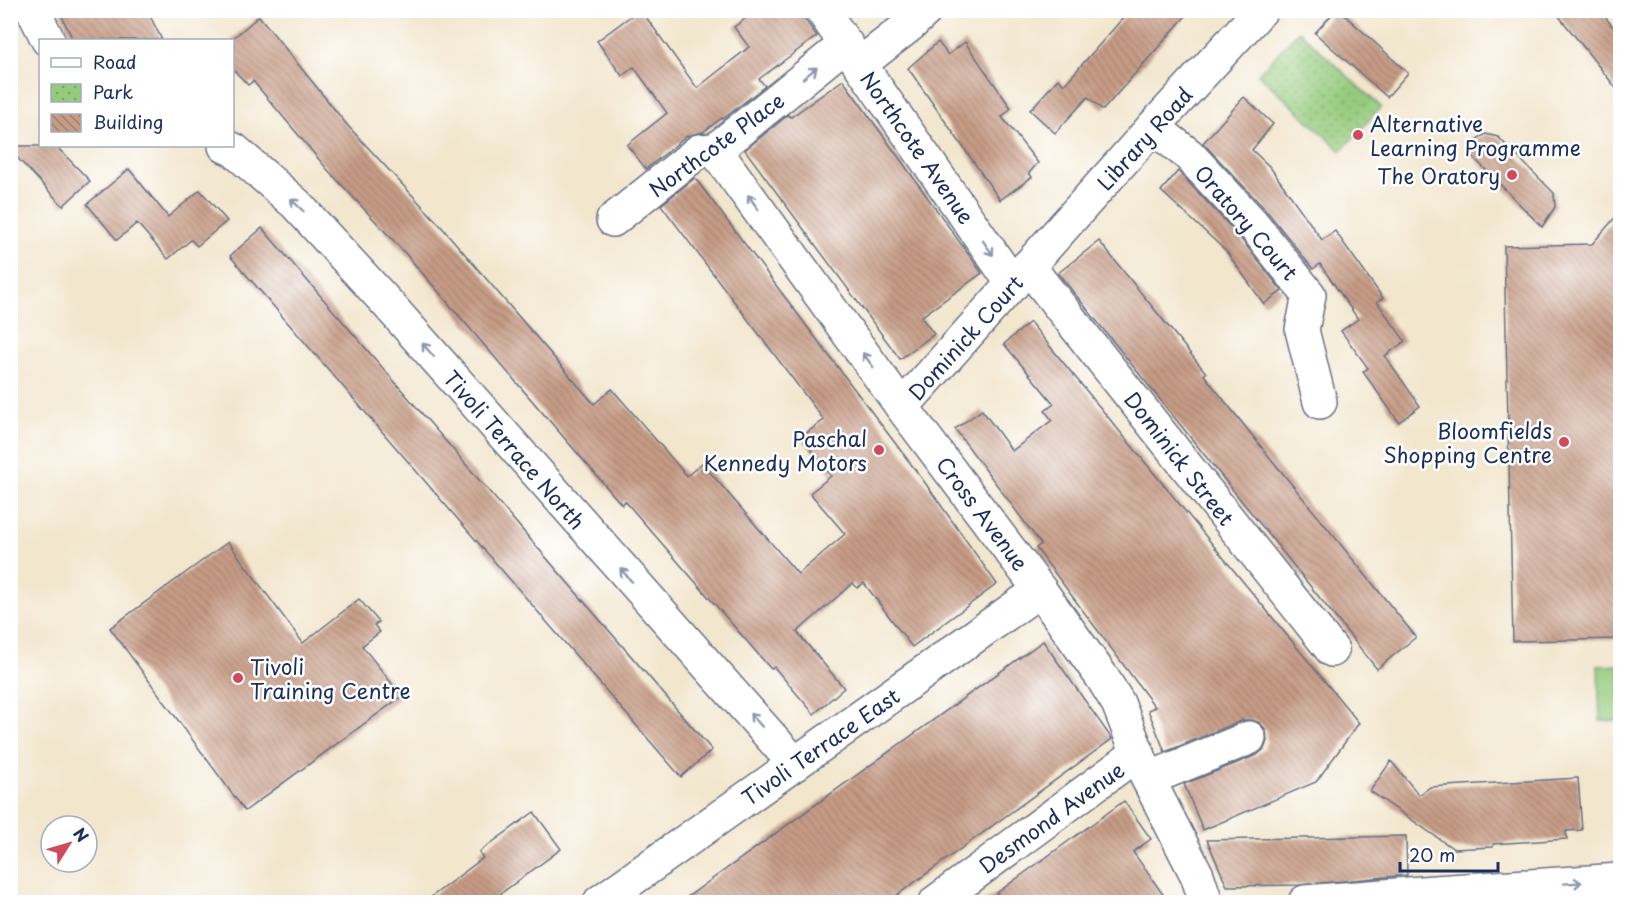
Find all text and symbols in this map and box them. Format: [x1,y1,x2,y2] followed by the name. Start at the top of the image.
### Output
[39,39,234,147] legend
[93,48,137,75] text: Road
[853,64,983,230] street label: Northcote Avenue
[801,67,817,80] one-way arrow
[93,78,133,105] text: Park
[1089,79,1199,197] street label: Library Road
[642,84,790,204] street label: Northcote Place
[1370,107,1581,163] place label: Alternative Learning Programme
[93,108,163,135] text: Building
[1351,128,1365,142] marker: Alternative Learning Programme
[1188,157,1306,287] street label: Oratory Court
[1377,159,1500,191] place label: The Oratory
[1505,168,1519,182] marker: The Oratory
[747,195,759,211] one-way arrow
[289,198,304,213] one-way arrow
[982,239,994,255] one-way arrow
[900,267,1030,407] street label: Dominick Court
[421,343,435,358] one-way arrow
[862,352,874,368] one-way arrow
[437,362,593,536] street label: Tivoli Terrace North
[1117,384,1243,532] street label: Dominick Street
[1383,414,1552,470] place label: Bloomfields Shopping Centre
[703,422,867,478] place label: Paschal Kennedy Motors
[1557,435,1571,449] marker: Bloomfields Shopping Centre
[872,443,886,457] marker: Paschal Kennedy Motors
[929,449,1037,577] street label: Cross Avenue
[620,567,634,583] one-way arrow
[250,650,411,706] place label: Tivoli Training Centre
[231,671,245,685] marker: Tivoli Training Centre
[734,679,906,813] street label: Tivoli Terrace East
[749,713,763,728] one-way arrow
[972,753,1130,881] street label: Desmond Avenue
[39,814,99,874] north arrow
[68,822,95,847] text: N
[1400,835,1498,873] scale bar
[1409,841,1455,868] text: 20 m
[1563,877,1583,888] one-way arrow

